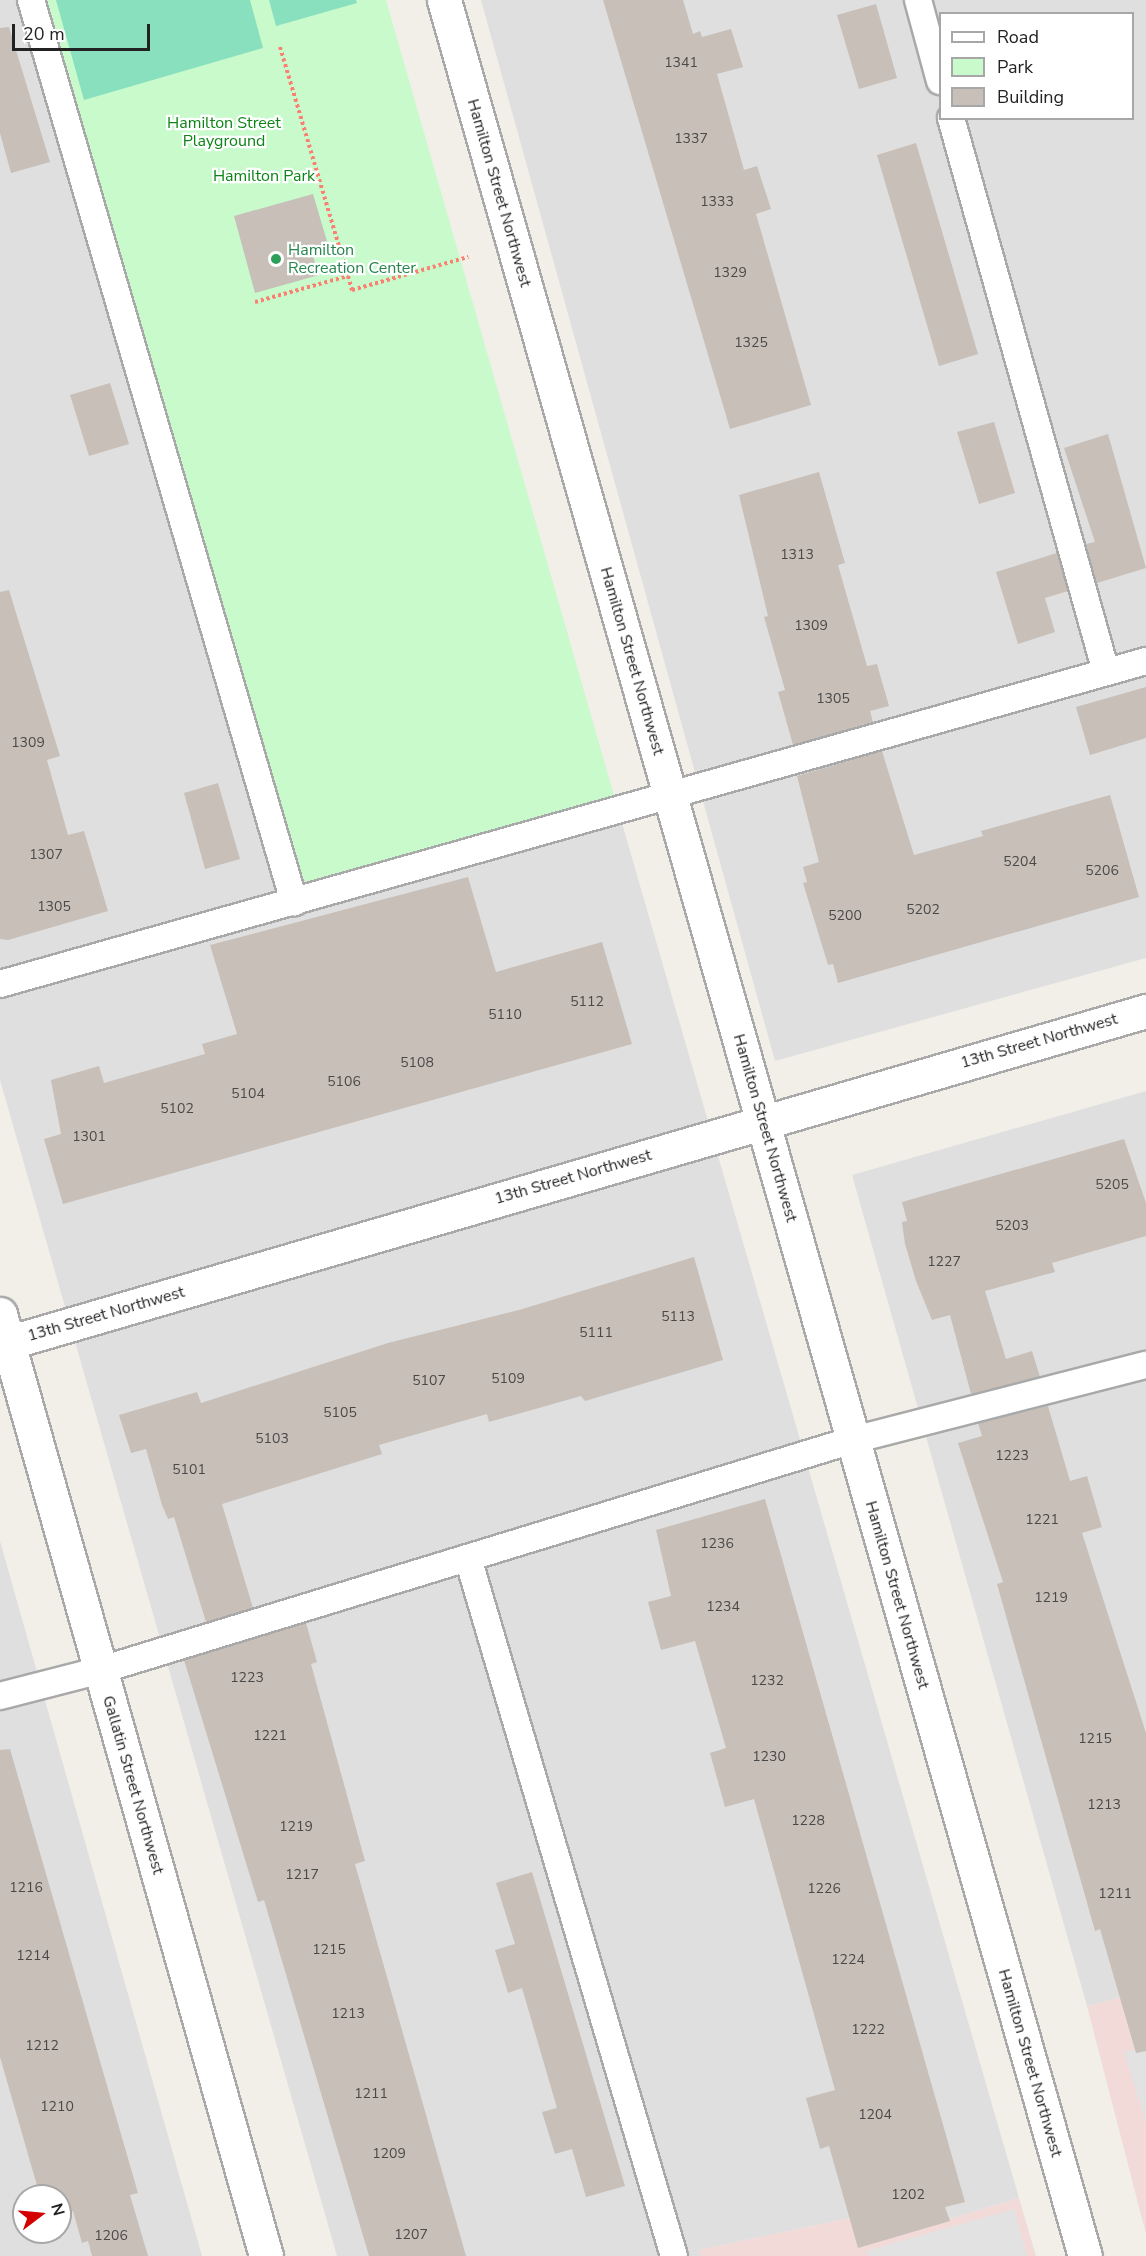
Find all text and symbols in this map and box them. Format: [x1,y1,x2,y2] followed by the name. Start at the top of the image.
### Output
[15,12,153,50] scale bar
[939,12,1134,120] legend
[23,22,65,46] text: 20 m
[997,25,1039,49] text: Road
[664,55,698,71] house number: 1341
[997,55,1033,79] text: Park
[997,85,1064,109] text: Building
[463,97,535,289] street label: Hamilton Street Northwest
[167,113,281,151] park label: Hamilton Street Playground
[674,131,708,147] house number: 1337
[213,166,315,186] park label: Hamilton Park
[700,194,734,210] house number: 1333
[288,240,416,278] place label: Hamilton Recreation Center
[269,252,283,266] marker: Hamilton Recreation Center
[713,265,747,281] house number: 1329
[734,335,768,351] house number: 1325
[780,547,814,563] house number: 1313
[596,565,668,757] street label: Hamilton Street Northwest
[794,618,828,634] house number: 1309
[816,691,850,707] house number: 1305
[11,735,45,751] house number: 1309
[29,847,63,863] house number: 1307
[1003,854,1037,870] house number: 5204
[1085,863,1119,879] house number: 5206
[37,899,71,915] house number: 1305
[906,902,940,918] house number: 5202
[828,908,862,924] house number: 5200
[570,994,604,1010] house number: 5112
[488,1007,522,1023] house number: 5110
[958,1009,1120,1073] street label: 13th Street Northwest
[729,1032,801,1224] street label: Hamilton Street Northwest
[400,1055,434,1071] house number: 5108
[327,1074,361,1090] house number: 5106
[231,1086,265,1102] house number: 5104
[160,1101,194,1117] house number: 5102
[72,1129,106,1145] house number: 1301
[492,1145,654,1209] street label: 13th Street Northwest
[1095,1177,1129,1193] house number: 5205
[995,1218,1029,1234] house number: 5203
[927,1254,961,1270] house number: 1227
[25,1282,187,1346] street label: 13th Street Northwest
[661,1309,695,1325] house number: 5113
[579,1325,613,1341] house number: 5111
[491,1371,525,1387] house number: 5109
[412,1373,446,1389] house number: 5107
[323,1405,357,1421] house number: 5105
[255,1431,289,1447] house number: 5103
[995,1448,1029,1464] house number: 1223
[172,1462,206,1478] house number: 5101
[861,1499,933,1691] street label: Hamilton Street Northwest
[1025,1512,1059,1528] house number: 1221
[700,1536,734,1552] house number: 1236
[1034,1590,1068,1606] house number: 1219
[706,1599,740,1615] house number: 1234
[230,1670,264,1686] house number: 1223
[750,1673,784,1689] house number: 1232
[98,1693,168,1877] street label: Gallatin Street Northwest
[253,1728,287,1744] house number: 1221
[1078,1731,1112,1747] house number: 1215
[752,1749,786,1765] house number: 1230
[1087,1797,1121,1813] house number: 1213
[791,1813,825,1829] house number: 1228
[279,1819,313,1835] house number: 1219
[285,1867,319,1883] house number: 1217
[9,1880,43,1896] house number: 1216
[807,1881,841,1897] house number: 1226
[1098,1886,1132,1902] house number: 1211
[312,1942,346,1958] house number: 1215
[16,1948,50,1964] house number: 1214
[831,1952,865,1968] house number: 1224
[994,1967,1066,2159] street label: Hamilton Street Northwest
[331,2006,365,2022] house number: 1213
[851,2022,885,2038] house number: 1222
[25,2038,59,2054] house number: 1212
[354,2086,388,2102] house number: 1211
[40,2099,74,2115] house number: 1210
[858,2107,892,2123] house number: 1204
[372,2146,406,2162] house number: 1209
[12,2184,72,2244] north arrow
[891,2187,925,2203] house number: 1202
[45,2201,70,2218] text: N
[394,2227,428,2243] house number: 1207
[94,2228,128,2244] house number: 1206

